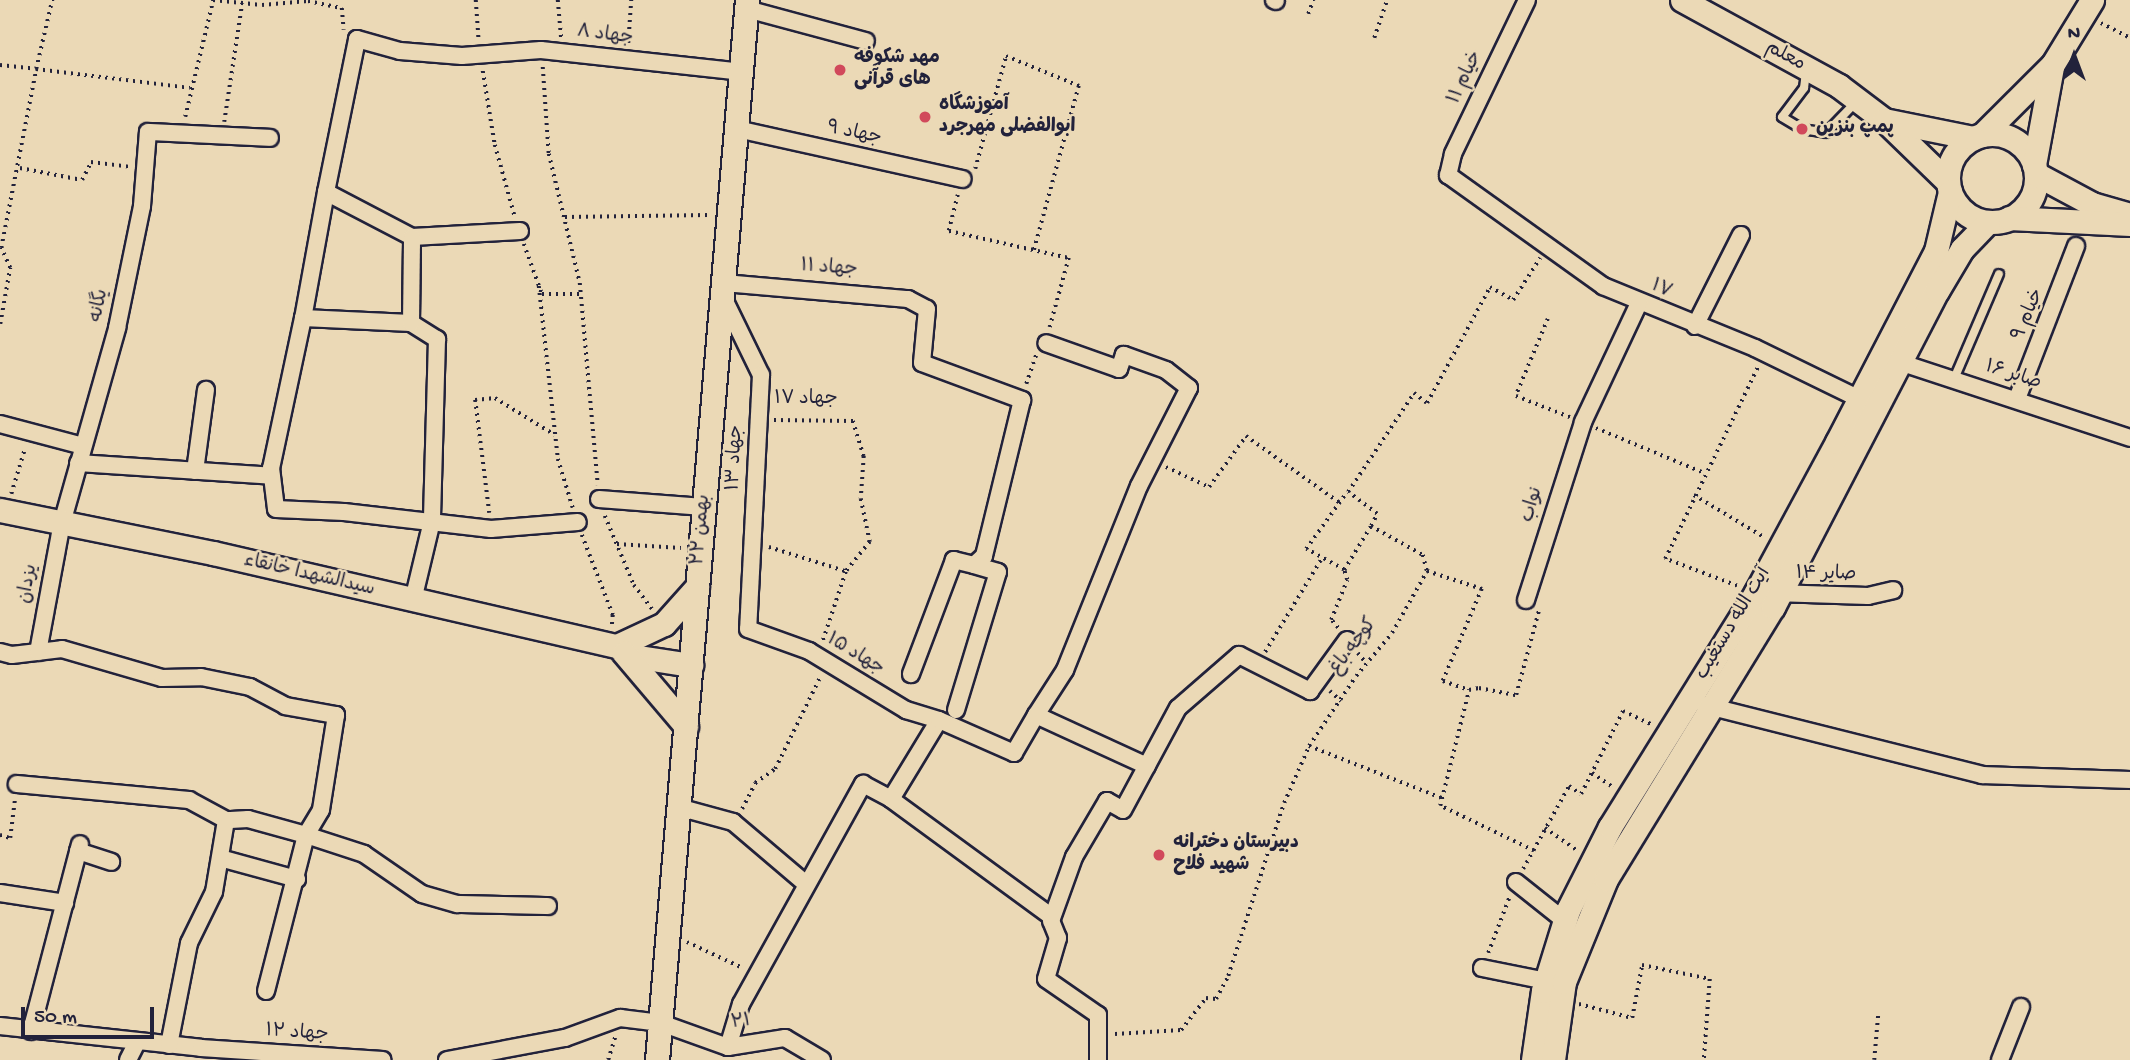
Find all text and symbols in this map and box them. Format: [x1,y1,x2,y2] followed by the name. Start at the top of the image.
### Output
[576,21,634,51] street label: جهاد ۸
[2039,21,2109,91] north arrow
[2068,23,2080,46] text: N
[1761,37,1809,77] street label: معلم
[854,48,940,92] place label: مهد شکوفه های قرآنی
[1444,48,1488,108] street label: خیام ۱۱
[832,62,848,78] marker: مهد شکوفه های قرآنی
[939,95,1075,139] place label: آموزشگاه ابوالفضلی مهرجرد
[917,109,933,125] marker: آموزشگاه ابوالفضلی مهرجرد
[825,117,883,151] street label: جهاد ۹
[1816,118,1894,140] place label: پمپ بنزین
[1794,121,1810,137] marker: پمپ بنزین
[800,256,858,282] street label: جهاد ۱۱
[1647,275,1675,305] street label: ۱۷
[2008,286,2050,344] street label: خیام ۹
[85,287,115,325] street label: یگانه
[1982,356,2044,396] street label: صابر ۱۶
[774,389,838,411] street label: جهاد ۱۷
[723,425,749,491] street label: جهاد ۱۳
[1517,485,1549,525] street label: نواب
[688,494,716,566] street label: ۲۲ بهمن
[241,550,377,602] street label: سیدالشهدا خانقاء
[14,563,44,605] street label: یزدان
[1796,563,1856,587] street label: صایر ۱۴
[1692,564,1776,684] street label: آیت الله دستغیب
[1325,614,1383,680] street label: کوچه باغ
[822,629,888,681] street label: جهاد ۱۵
[1173,833,1299,877] place label: دبیرستان دخترانه شهید فلاح
[1151,847,1167,863] marker: دبیرستان دخترانه شهید فلاح
[24,993,158,1038] scale bar
[34,1006,77,1031] text: 50 m
[730,1010,752,1036] street label: ۲۱
[265,1020,329,1048] street label: جهاد ۱۲

